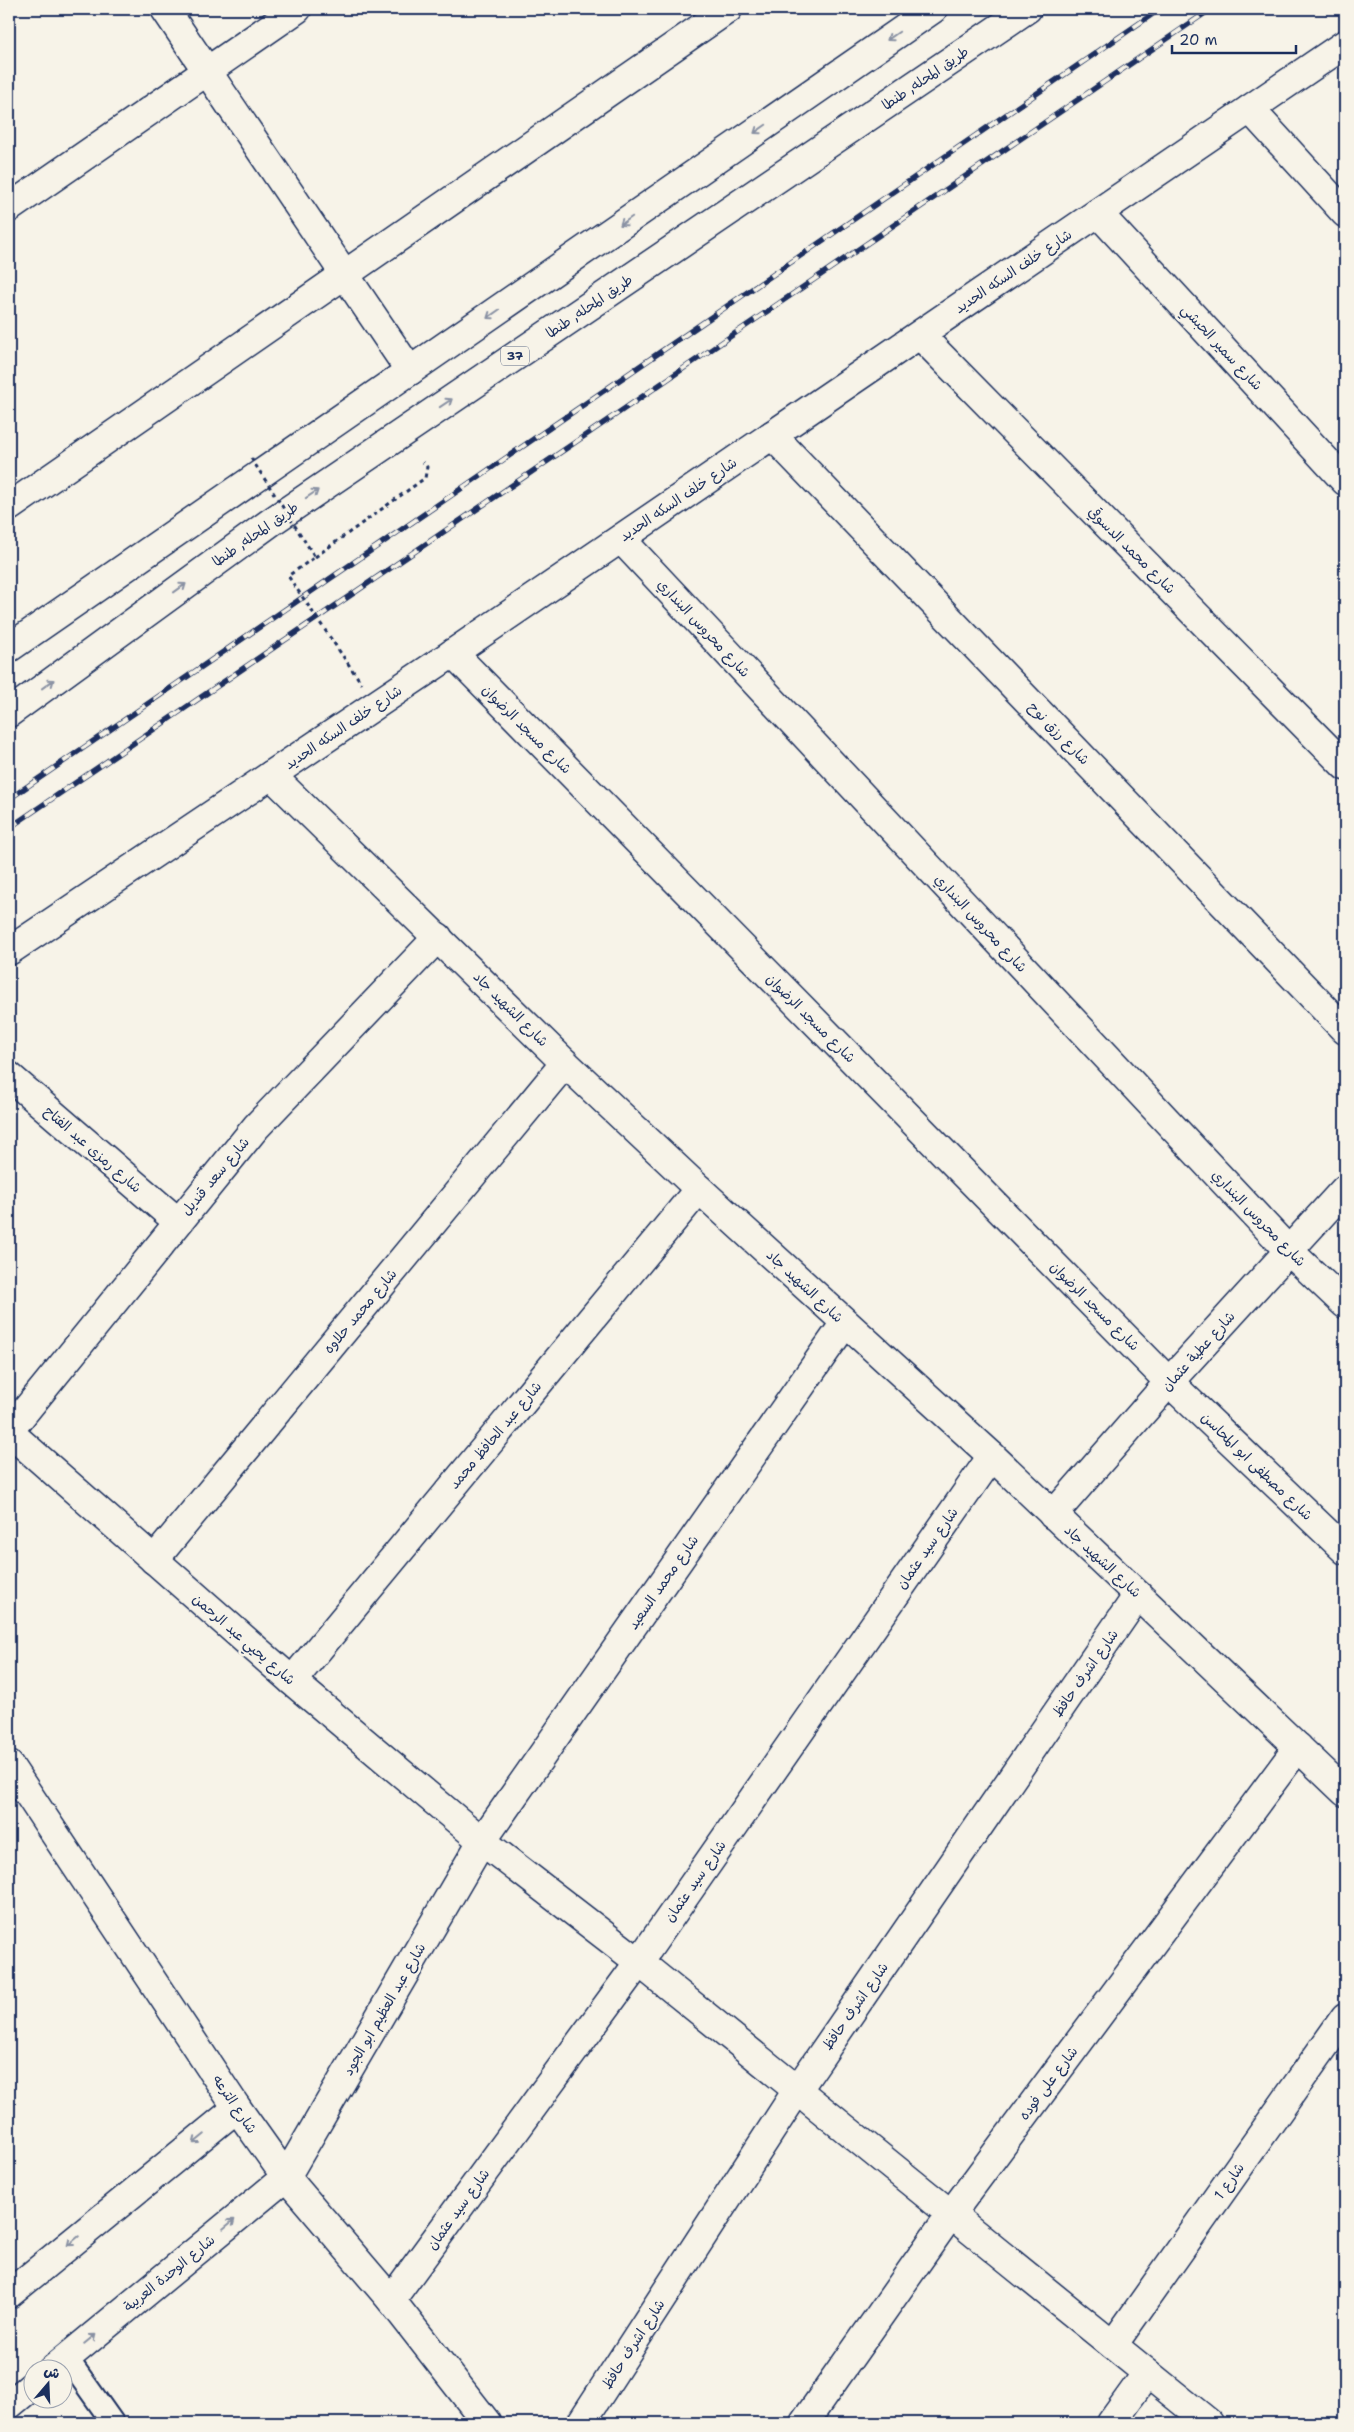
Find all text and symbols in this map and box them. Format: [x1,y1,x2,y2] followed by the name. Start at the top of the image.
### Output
[1172,22,1295,54] scale bar
[1179,30,1218,50] text: 20 m
[887,32,901,42] one-way arrow
[878,42,972,114] street label: طريق المحله, طنطا
[753,124,767,134] one-way arrow
[619,216,633,226] one-way arrow
[951,225,1076,318] street label: شارع خلف السكه الحديد
[542,270,636,342] street label: طريق المحله, طنطا
[1175,300,1267,397] street label: شارع سمير الحبشي
[486,309,500,319] one-way arrow
[501,346,529,366] road number: 37
[439,398,453,408] one-way arrow
[616,453,741,546] street label: شارع خلف السكه الحديد
[305,489,319,499] one-way arrow
[208,498,302,570] street label: طريق المحله, طنطا
[1083,503,1179,599] street label: شارع محمد الدسوقي
[652,575,754,682] street label: شارع محروس البنداري
[172,583,186,593] one-way arrow
[41,679,55,689] one-way arrow
[281,681,406,774] street label: شارع خلف السكه الحديد
[478,681,575,778] street label: شارع مسجد الرضوان
[1024,698,1094,769] street label: شارع رزق نوح
[929,870,1031,977] street label: شارع محروس البنداري
[469,968,552,1051] street label: شارع الشهيد جاد
[762,970,859,1067] street label: شارع مسجد الرضوان
[40,1102,145,1197] street label: شارع رمزى عبد الفتاح
[177,1133,254,1219] street label: شارع سعد قنديل
[1207,1166,1310,1272] street label: شارع محروس البنداري
[762,1246,847,1327] street label: شارع الشهيد جاد
[1046,1258,1143,1355] street label: شارع مسجد الرضوان
[319,1265,401,1358] street label: شارع محمد حلاوه
[1157,1307,1239,1395] street label: شارع عطية عثمان
[445,1378,546,1493] street label: شارع عبد الحافظ محمد
[1197,1408,1317,1525] street label: شارع مصطفى ابو المحاسن
[892,1504,963,1593] street label: شارع سيد عثمان
[1060,1521,1145,1602] street label: شارع الشهيد جاد
[624,1531,703,1633] street label: شارع محمد السعيد
[186,1589,299,1692] street label: شارع يحيي عبد الرحمن
[1048,1626,1123,1721] street label: شارع اشرف حافظ
[660,1837,731,1926] street label: شارع سيد عثمان
[339,1940,431,2079] street label: شارع عبد العظيم ابو الجود
[818,1959,893,2054] street label: شارع اشرف حافظ
[1014,2043,1082,2124] street label: شارع على فوده
[208,2071,261,2137] street label: شارع الترعه
[193,2133,206,2144] one-way arrow
[1210,2159,1249,2203] street label: شارع 1
[423,2165,494,2254] street label: شارع سيد عثمان
[222,2219,235,2230] one-way arrow
[120,2231,219,2316] street label: شارع الوحدة العربية
[67,2236,80,2247] one-way arrow
[597,2296,669,2393] street label: شارع اشرف حافظ
[83,2333,96,2344] one-way arrow
[22,2360,72,2410] north arrow
[42,2361,62,2383] text: ش

